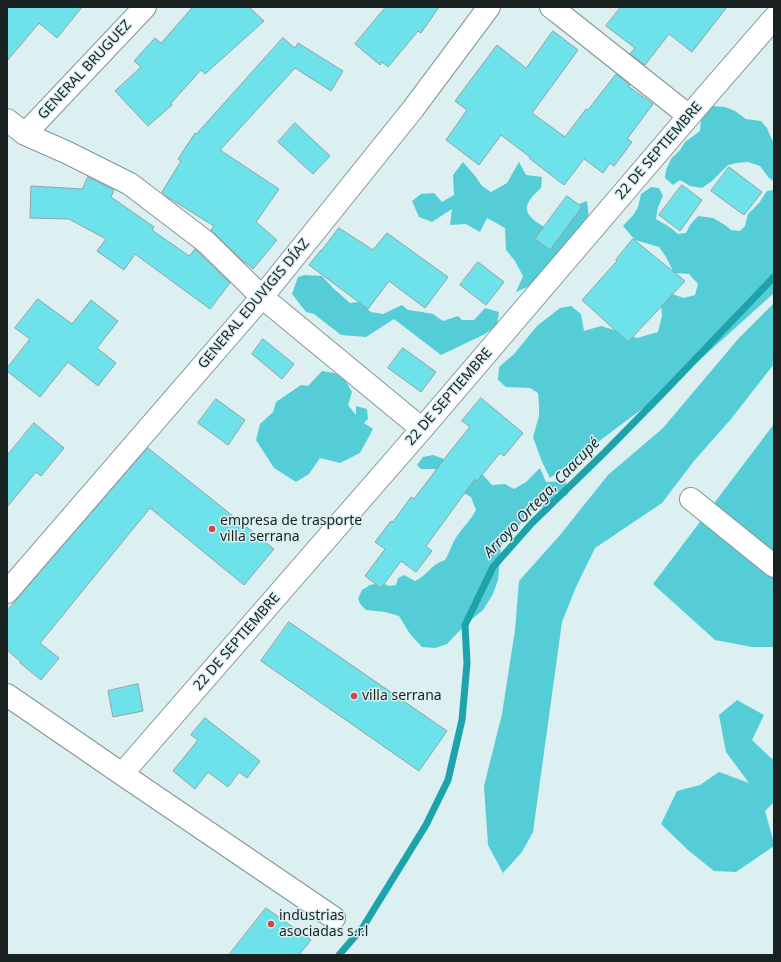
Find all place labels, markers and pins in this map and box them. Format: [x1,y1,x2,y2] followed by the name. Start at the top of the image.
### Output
[220,513,362,546] place label: empresa de trasporte villa serrana
[207,524,217,534] marker: empresa de trasporte villa serrana
[362,688,442,704] place label: villa serrana
[349,691,359,701] marker: villa serrana
[279,908,368,940] place label: industrias asociadas s.r.l
[266,919,276,929] marker: industrias asociadas s.r.l

